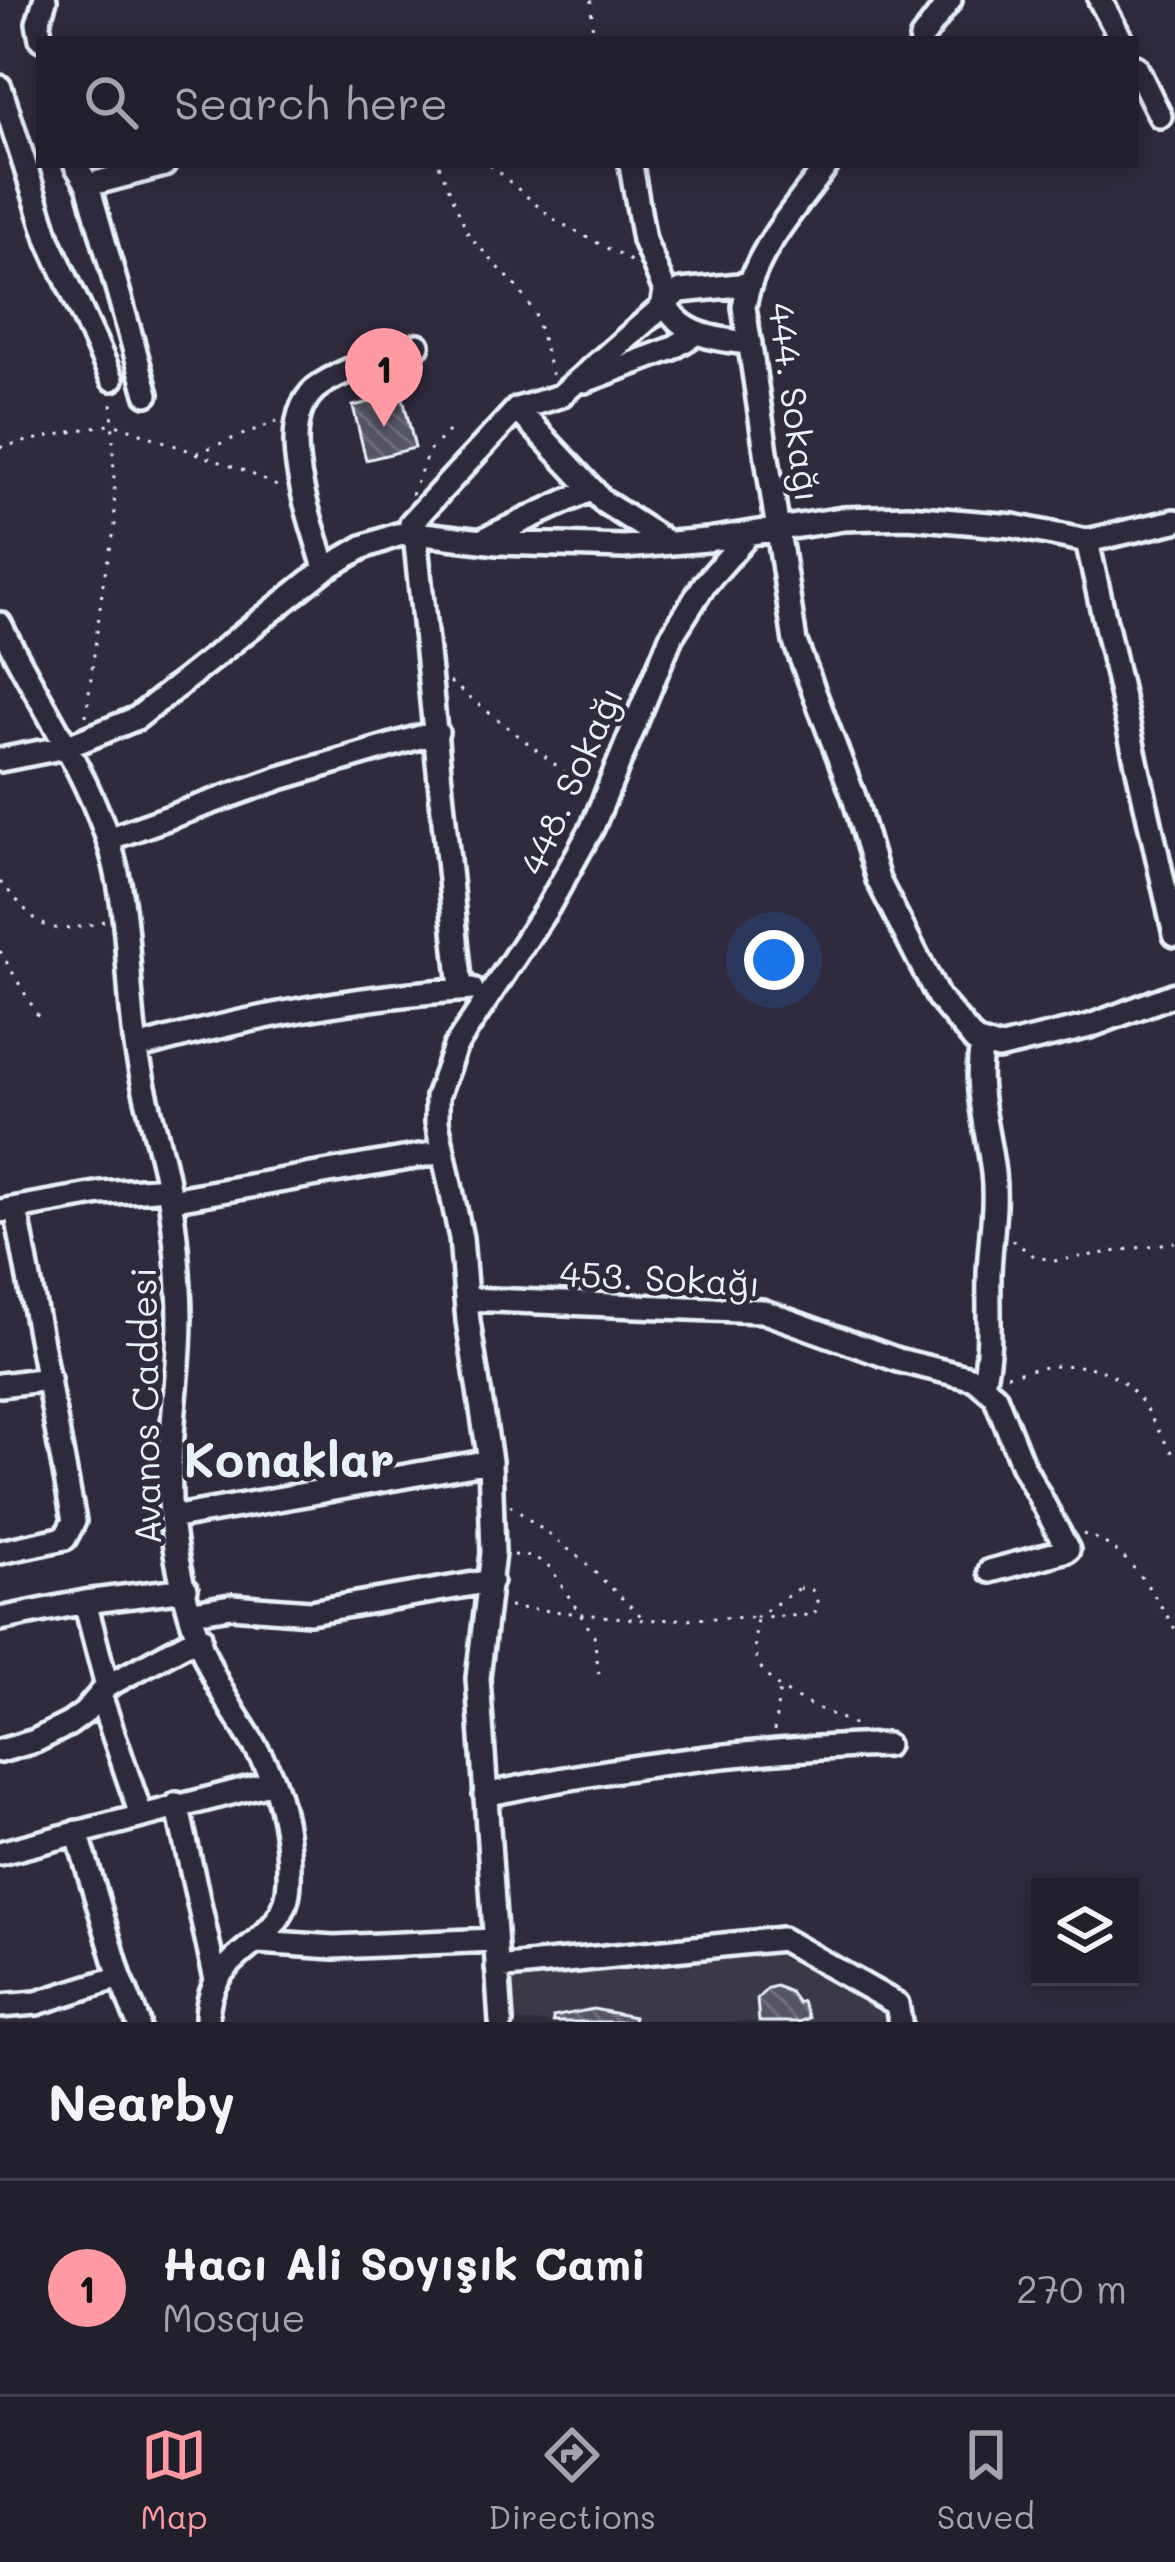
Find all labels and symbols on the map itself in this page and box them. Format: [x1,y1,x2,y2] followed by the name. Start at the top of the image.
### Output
[759,299,833,505] street label: 444. Sokağı
[345,328,423,427] pin: 1
[508,678,632,882] street label: 448. Sokağı
[744,930,804,990] your location
[559,1248,761,1306] street label: 453. Sokağı
[118,1267,170,1545] street label: Avanos Caddesi
[183,1427,395,1489] district label: Konaklar

